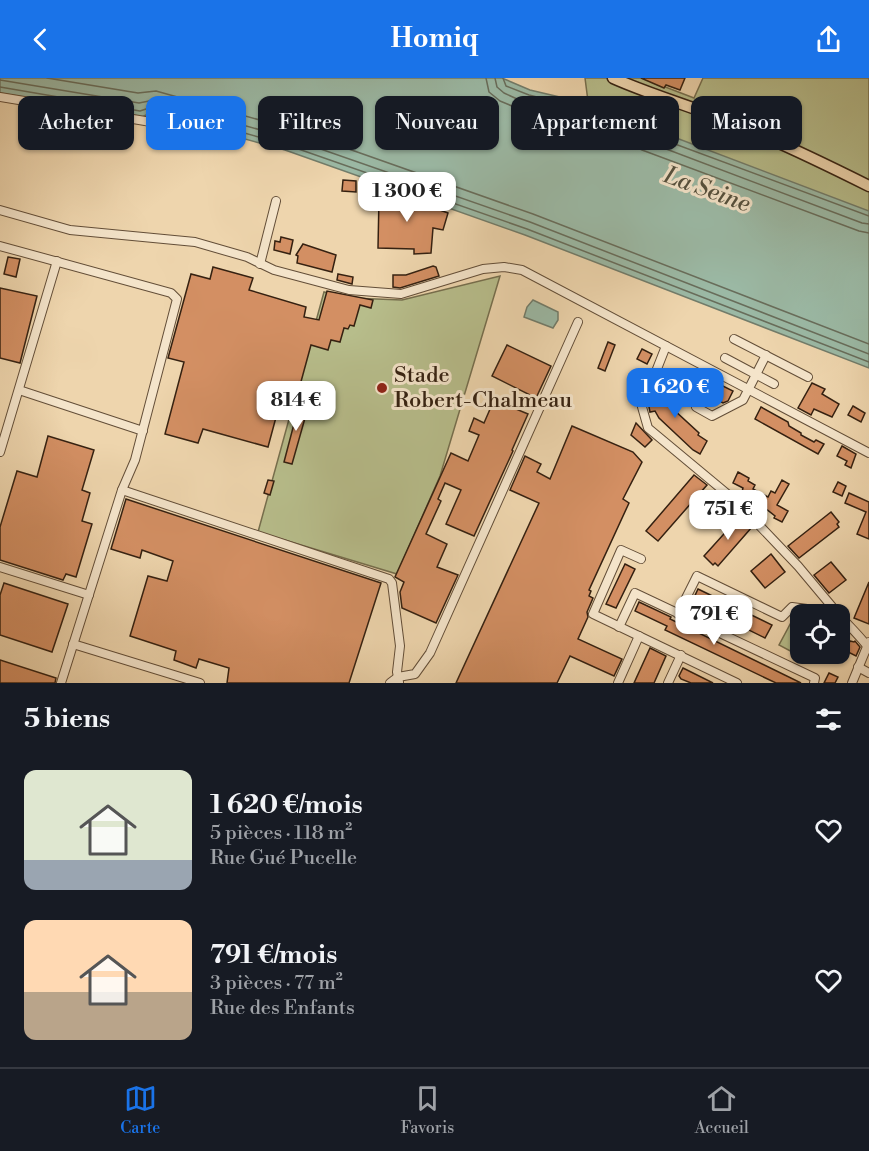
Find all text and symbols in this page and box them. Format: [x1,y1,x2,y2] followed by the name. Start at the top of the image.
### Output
[390,22,479,56] text: Homiq
[24,23,57,56] icon: back
[812,23,845,56] icon: share
[18,96,134,150] chip: Acheter
[146,96,246,150] chip: Louer
[258,96,363,150] chip: Filtres
[375,96,499,150] chip: Nouveau
[511,96,679,150] chip: Appartement
[691,96,802,150] chip: Maison
[659,160,754,219] water label: La Seine
[352,172,462,223] pin: 1 300 €
[372,179,442,204] text: 1 300 €
[394,362,572,414] place label: Stade Robert-Chalmeau
[620,368,730,419] pin: 1 620 €
[641,375,709,400] text: 1 620 €
[254,381,338,432] pin: 814 €
[375,381,389,395] marker: Stade Robert-Chalmeau
[271,388,321,413] text: 814 €
[686,490,770,541] pin: 751 €
[703,497,753,522] text: 751 €
[672,595,756,646] pin: 791 €
[689,602,739,627] text: 791 €
[790,604,850,664] map controls
[790,604,850,664] button: locate
[24,703,110,735] text: 5 biens
[812,703,845,736] icon: filters
[210,789,363,821] text: 1 620 €/mois
[72,794,144,866] icon: home
[812,814,845,847] icon: heart
[210,821,352,846] text: 5 pièces · 118 m²
[210,846,357,871] text: Rue Gué Pucelle
[210,939,337,971] text: 791 €/mois
[72,944,144,1016] icon: home
[812,964,845,997] icon: heart
[210,971,343,996] text: 3 pièces · 77 m²
[210,996,355,1021] text: Rue des Enfants
[120,1082,160,1138] tab: Carte
[401,1082,454,1138] tab: Favoris
[695,1082,749,1138] tab: Accueil

